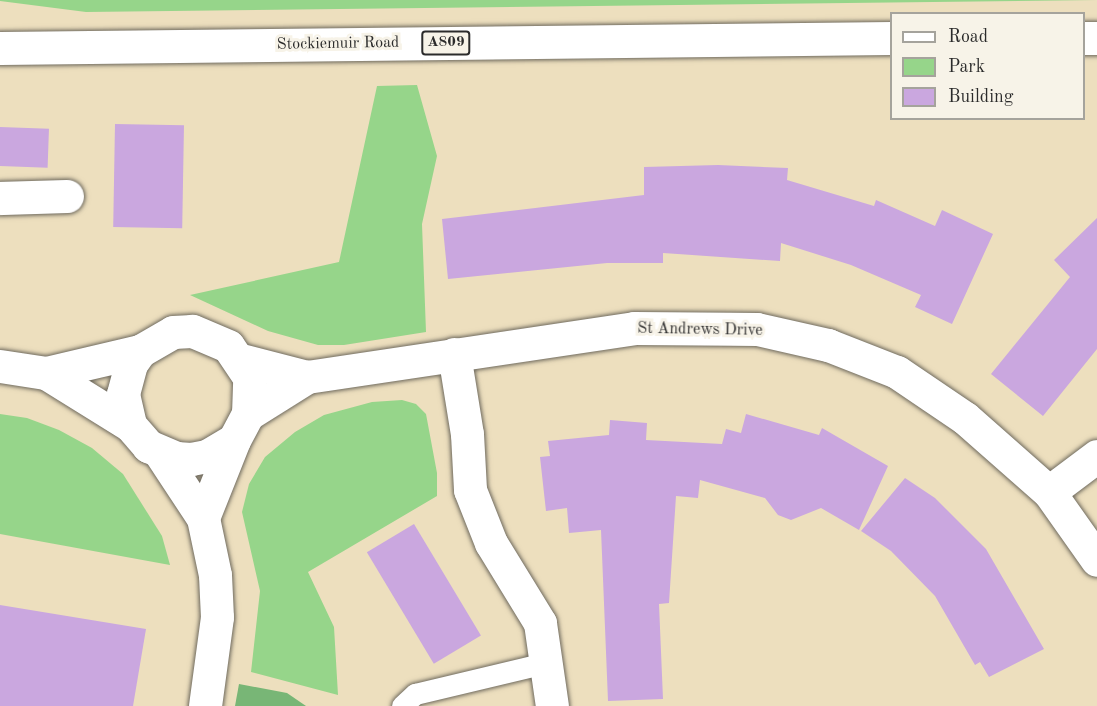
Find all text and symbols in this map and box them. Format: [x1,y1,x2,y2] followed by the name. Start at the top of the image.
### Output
[890,12,1085,120] legend
[948,28,988,46] text: Road
[420,31,472,55] road number: A809
[276,33,400,55] street label: Stockiemuir Road
[948,58,985,76] text: Park
[948,88,1013,106] text: Building
[637,319,763,341] street label: St Andrews Drive

